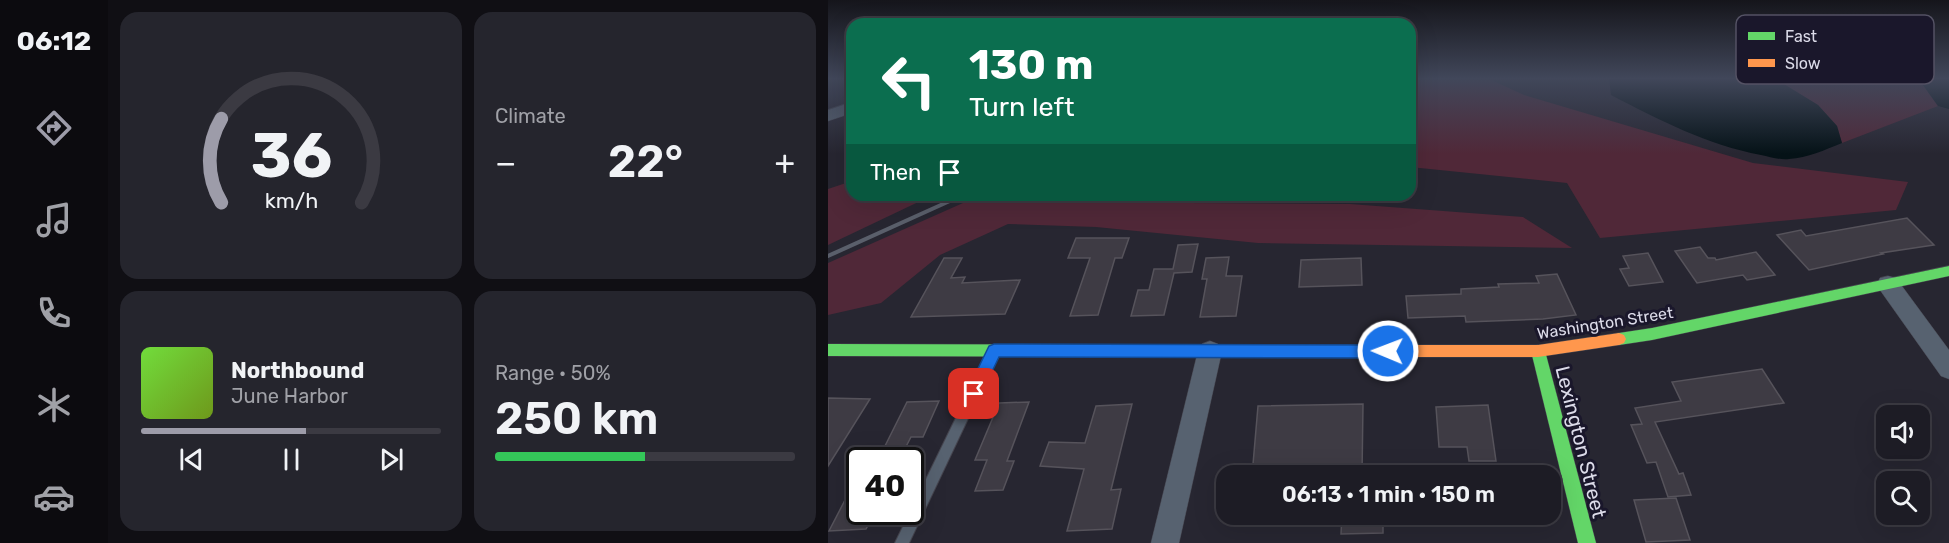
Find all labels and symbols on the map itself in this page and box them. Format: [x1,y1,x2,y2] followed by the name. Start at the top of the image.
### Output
[1736,15,1934,84] legend
[1785,27,1817,46] text: Fast
[1785,54,1821,73] text: Slow
[1536,303,1674,343] street label: Washington Street
[1356,319,1420,383] position arrow
[1551,363,1612,521] street label: Lexington Street
[948,368,999,419] pin
[846,447,924,525] speed limit sign: 40

